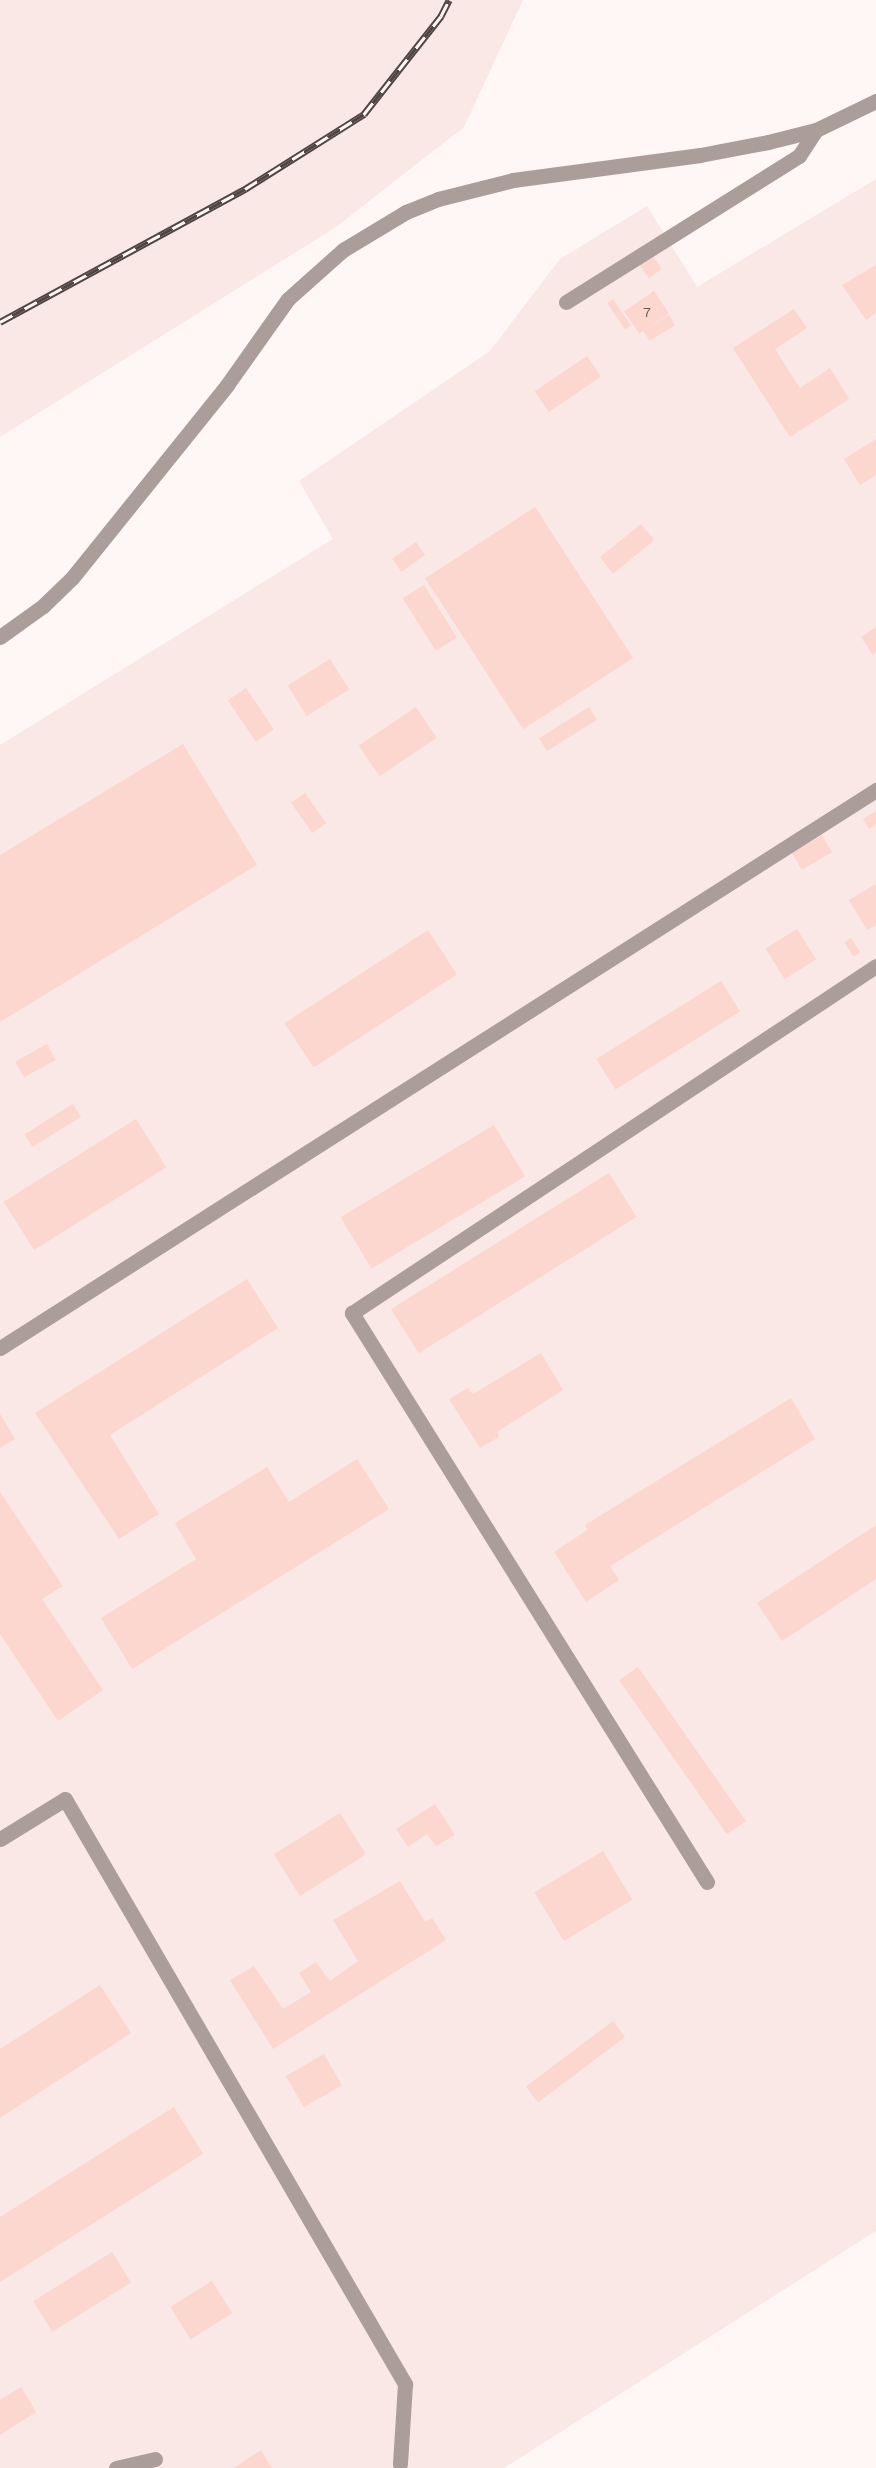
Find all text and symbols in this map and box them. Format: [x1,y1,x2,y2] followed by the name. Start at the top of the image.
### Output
[643,304,651,320] house number: 7

